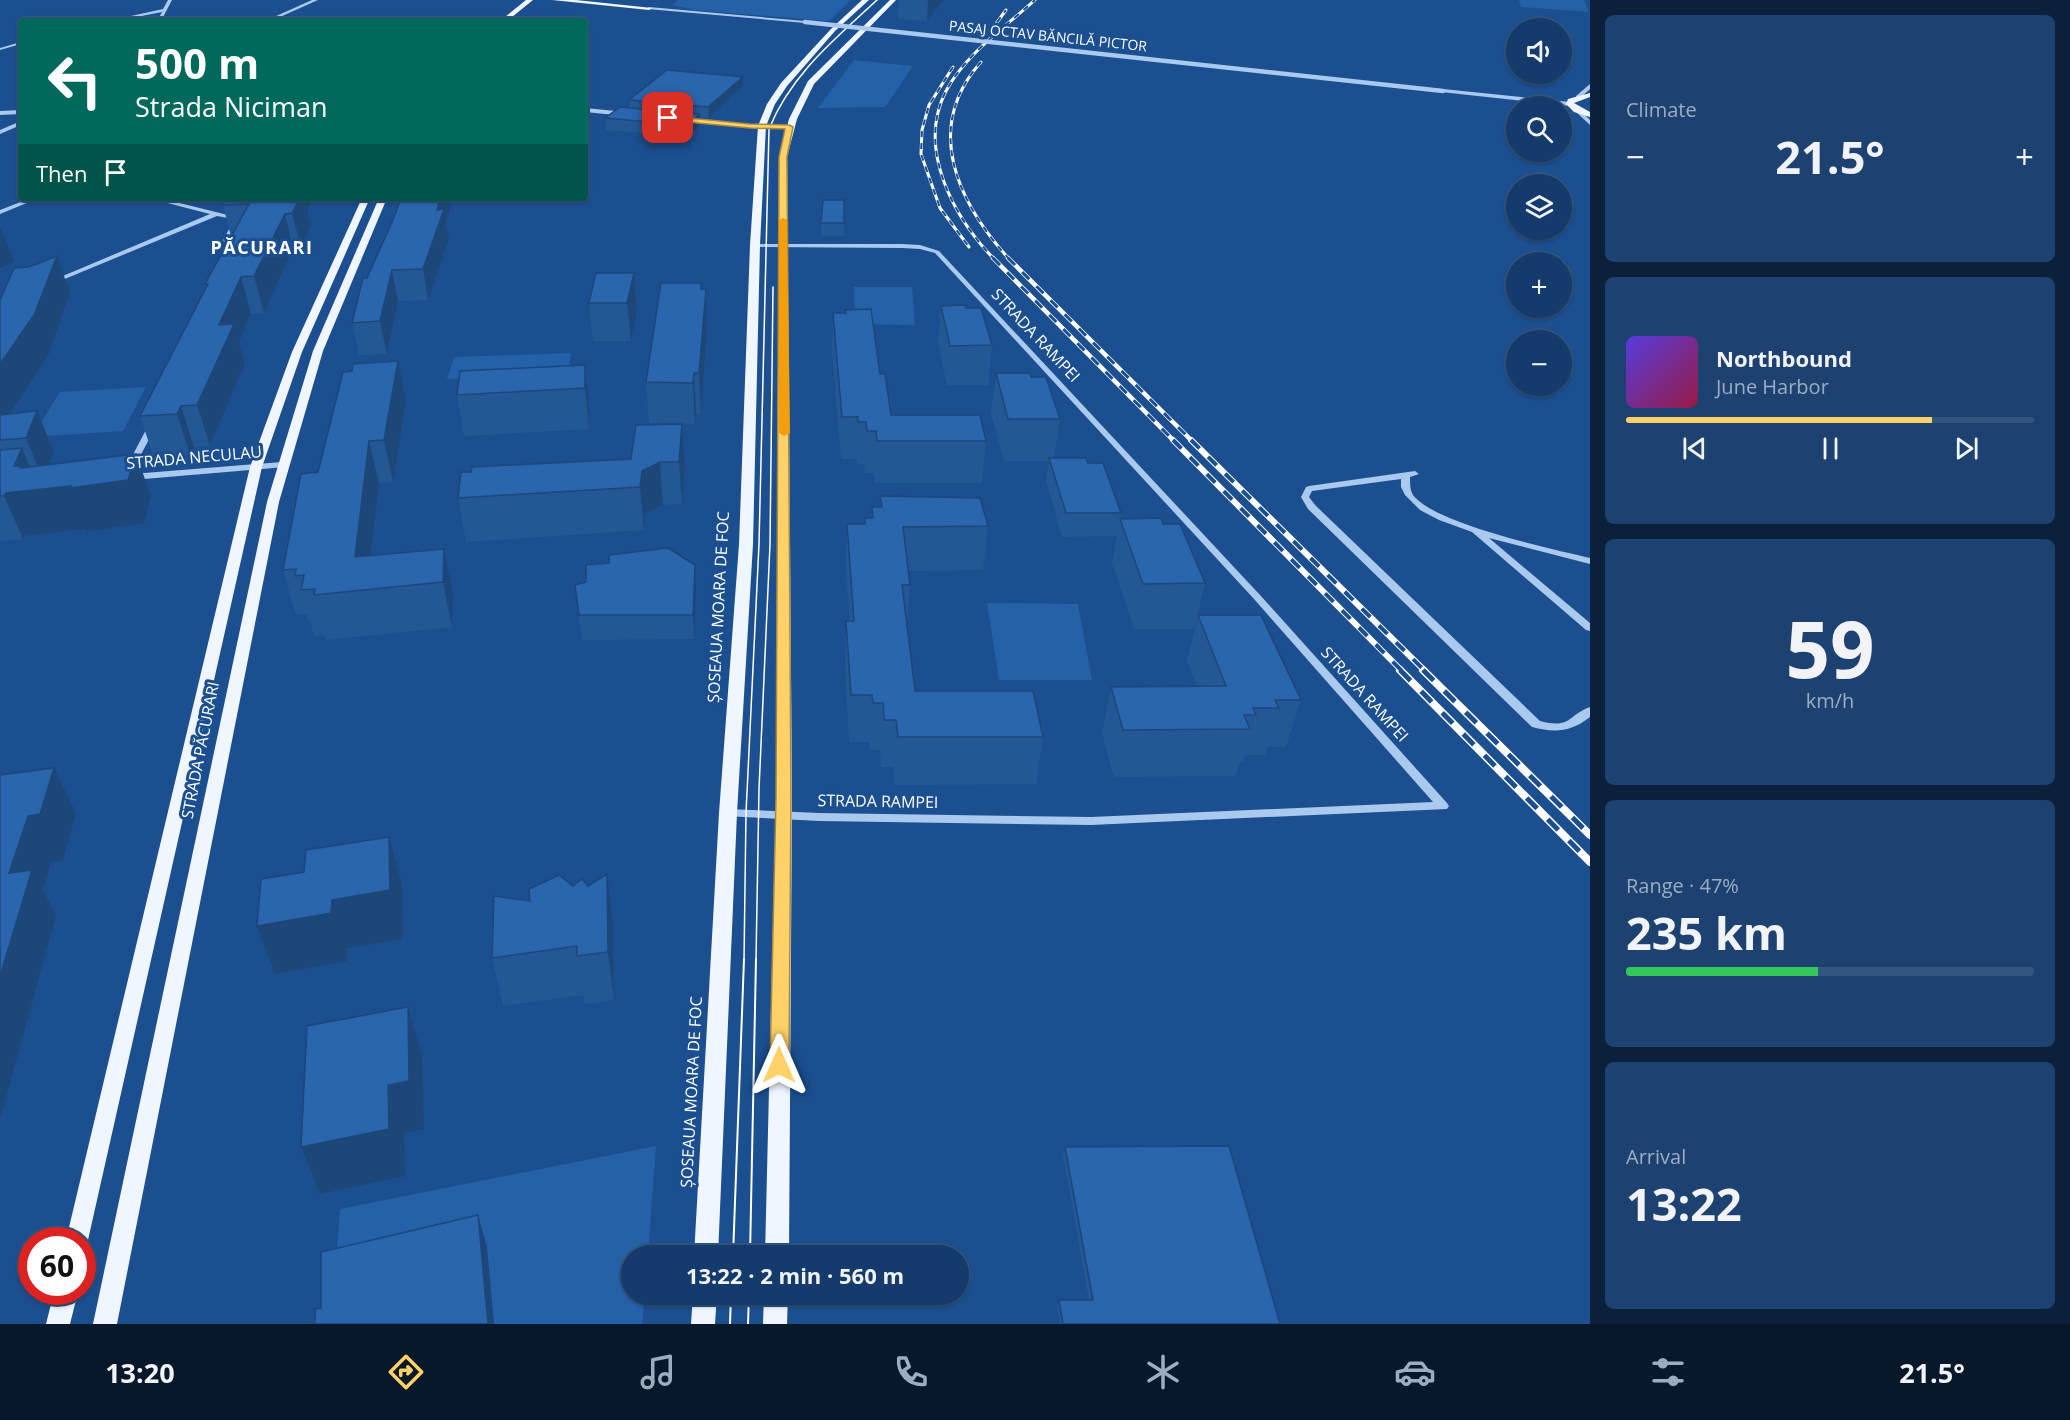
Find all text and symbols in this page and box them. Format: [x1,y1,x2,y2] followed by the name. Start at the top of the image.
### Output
[948,16,1148,55] street label: PASAJ OCTAV BĂNCILĂ PICTOR
[1506,18,1572,396] map controls
[1506,18,1572,84] button: sound
[135,34,259,91] text: 500 m
[36,42,114,120] icon: left
[135,88,327,125] text: Strada Niciman
[642,92,693,143] pin
[1506,96,1572,162] button: search
[1626,96,1697,123] text: Climate
[651,101,684,134] icon: arrive
[1775,126,1885,187] text: 21.5°
[1626,134,1645,179] text: −
[2015,134,2034,179] text: +
[99,156,132,189] icon: arrive
[36,158,87,188] text: Then
[1506,174,1572,240] button: layers
[211,235,313,259] district label: PĂCURARI
[1506,252,1572,318] button: +
[987,283,1085,387] street label: STRADA RAMPEI
[1506,330,1572,396] button: −
[1716,343,1852,373] text: Northbound
[1716,373,1829,400] text: June Harbor
[1678,432,1711,465] icon: previous
[1814,432,1847,465] icon: pause
[1950,432,1983,465] icon: next
[125,440,263,474] street label: STRADA NECULAU
[702,511,734,703] street label: ȘOSEAUA MOARA DE FOC
[1785,595,1875,701] text: 59
[1316,642,1414,746] street label: STRADA RAMPEI
[176,680,224,820] street label: STRADA PĂCURARI
[1806,687,1854,714] text: km/h
[817,789,939,813] street label: STRADA RAMPEI
[1626,872,1739,899] text: Range · 47%
[1626,902,1787,963] text: 235 km
[675,996,707,1188] street label: ȘOSEAUA MOARA DE FOC
[747,1033,811,1097] position arrow
[1626,1143,1686,1170] text: Arrival
[1626,1173,1742,1234] text: 13:22
[18,1227,96,1305] speed limit sign: 60
[686,1260,904,1290] text: 13:22 · 2 min · 560 m
[385,1351,427,1393] icon: directions
[637,1351,679,1393] icon: music
[890,1351,932,1393] icon: phone
[1142,1351,1184,1393] icon: climate
[1394,1351,1436,1393] icon: car
[1647,1351,1689,1393] icon: filters
[105,1354,175,1391] text: 13:20
[1899,1354,1965,1391] text: 21.5°

